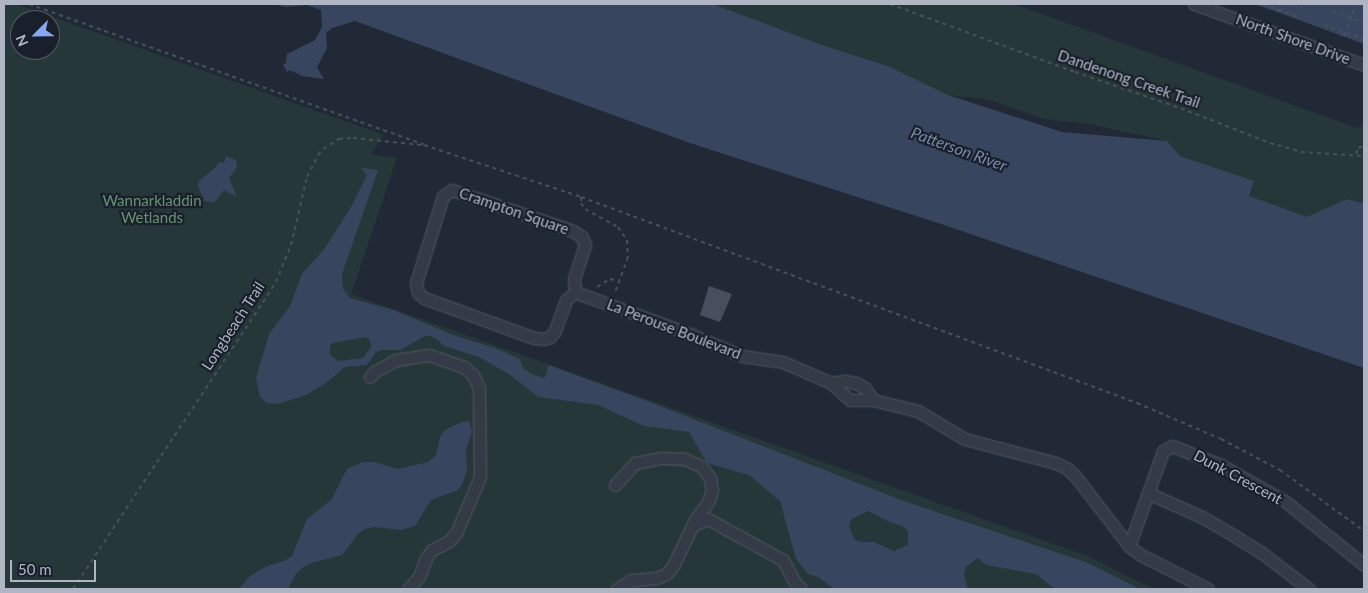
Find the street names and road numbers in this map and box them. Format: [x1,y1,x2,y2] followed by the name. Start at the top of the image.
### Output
[1233,10,1353,68] street label: North Shore Drive
[1055,46,1203,112] street label: Dandenong Creek Trail
[457,184,571,238] street label: Crampton Square
[198,278,268,374] street label: Longbeach Trail
[604,295,744,363] street label: La Perouse Boulevard
[1191,446,1285,508] street label: Dunk Crescent

